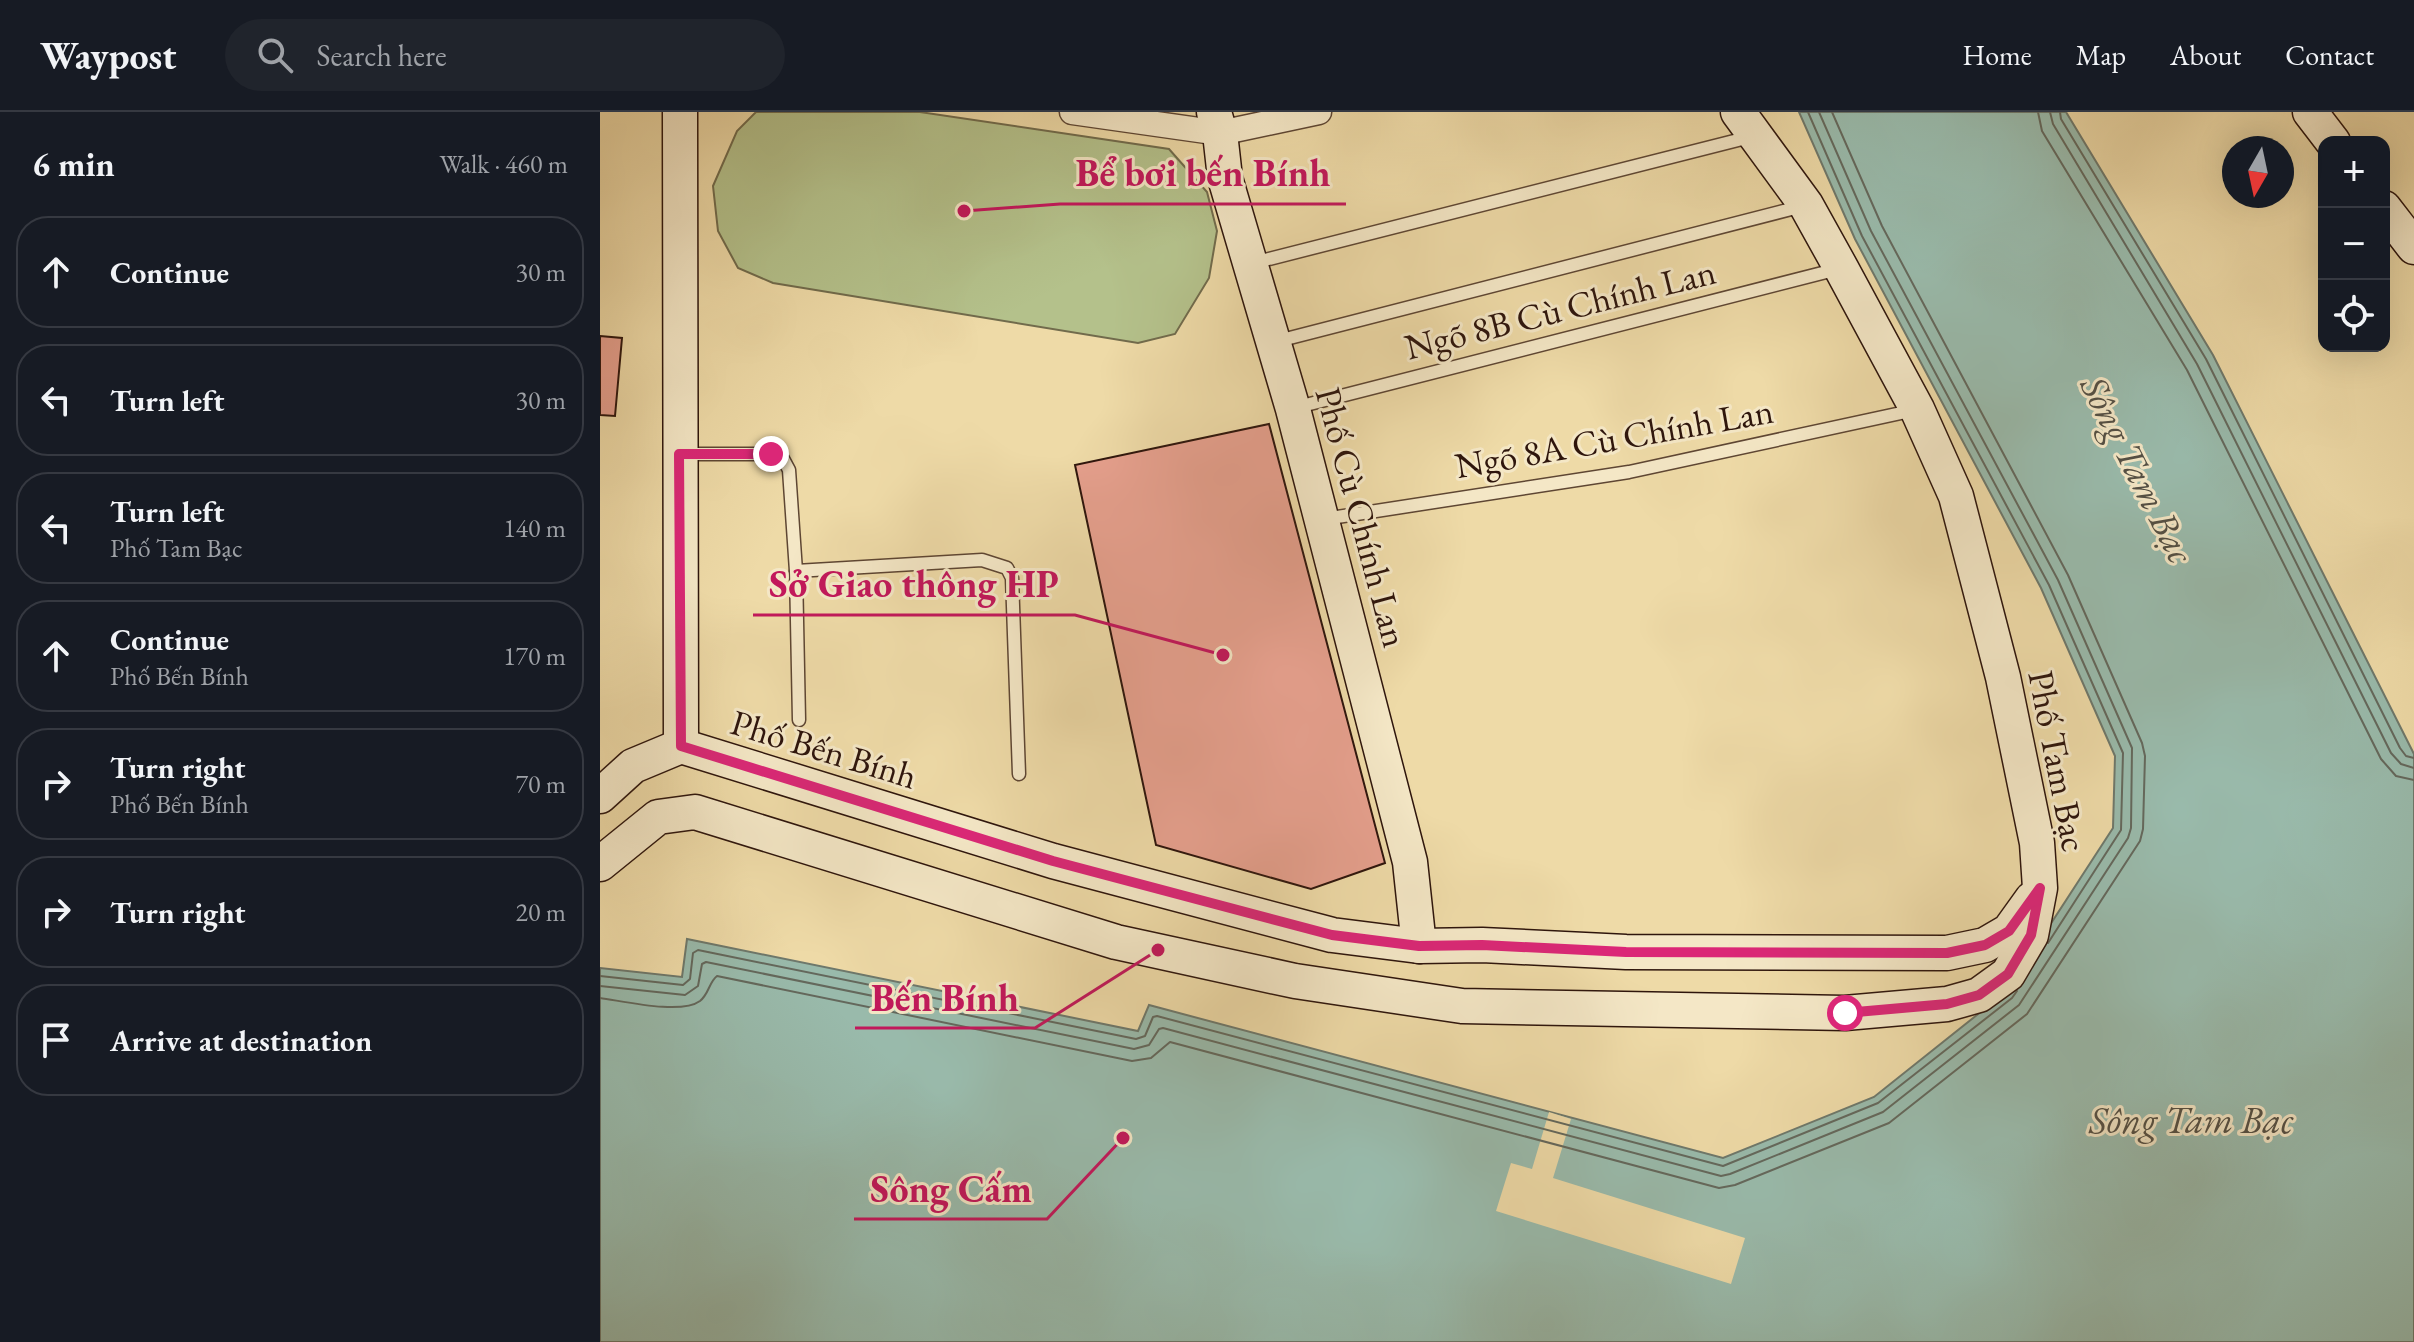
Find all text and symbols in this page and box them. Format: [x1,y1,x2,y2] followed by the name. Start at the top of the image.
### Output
[225,19,785,91] search box
[40,31,177,80] text: Waypost
[253,33,297,77] icon: search
[317,36,447,75] text: Search here
[1962,37,2032,73] text: Home
[2076,37,2126,73] text: Map
[2170,37,2241,73] text: About
[2285,37,2374,73] text: Contact
[2222,136,2294,208] north arrow
[2318,136,2390,352] map controls
[2318,136,2390,208] button: +
[32,142,115,186] text: 6 min
[1060,142,1346,204] callout: Bể bơi bến Bính
[440,147,568,181] text: Walk · 460 m
[1076,148,1330,197] text: Bể bơi bến Bính
[2318,208,2390,280] button: −
[1400,248,1720,370] street label: Ngõ 8B Cù Chính Lan
[34,250,78,294] icon: ahead
[110,253,229,292] text: Continue
[516,255,566,289] text: 30 m
[2318,280,2390,352] button: locate
[2069,366,2207,572] water label: Sông Tam Bạc
[34,378,78,422] icon: left
[110,381,224,420] text: Turn left
[1305,382,1419,652] street label: Phố Cù Chính Lan
[516,383,566,417] text: 30 m
[1451,387,1777,489] street label: Ngõ 8A Cù Chính Lan
[753,436,789,472] route end
[110,492,224,531] text: Turn left
[34,506,78,550] icon: left
[503,511,566,545] text: 140 m
[110,531,243,565] text: Phố Tam Bạc
[753,553,1075,615] callout: Sở Giao thông HP
[769,559,1059,608] text: Sở Giao thông HP
[110,620,229,659] text: Continue
[34,634,78,678] icon: ahead
[503,639,566,673] text: 170 m
[110,659,249,693] text: Phố Bến Bính
[2017,666,2099,856] street label: Phố Tam Bạc
[725,698,923,800] street label: Phố Bến Bính
[110,748,246,787] text: Turn right
[34,762,78,806] icon: right
[516,767,566,801] text: 70 m
[110,787,249,821] text: Phố Bến Bính
[34,890,78,934] icon: right
[110,893,246,932] text: Turn right
[516,895,566,929] text: 20 m
[855,966,1035,1028] callout: Bến Bính
[871,973,1019,1022] text: Bến Bính
[1827,995,1863,1031] route start
[34,1018,78,1062] icon: arrive
[110,1021,372,1060] text: Arrive at destination
[2088,1095,2294,1144] water label: Sông Tam Bạc
[854,1157,1047,1219] callout: Sông Cấm
[870,1164,1032,1213] text: Sông Cấm

